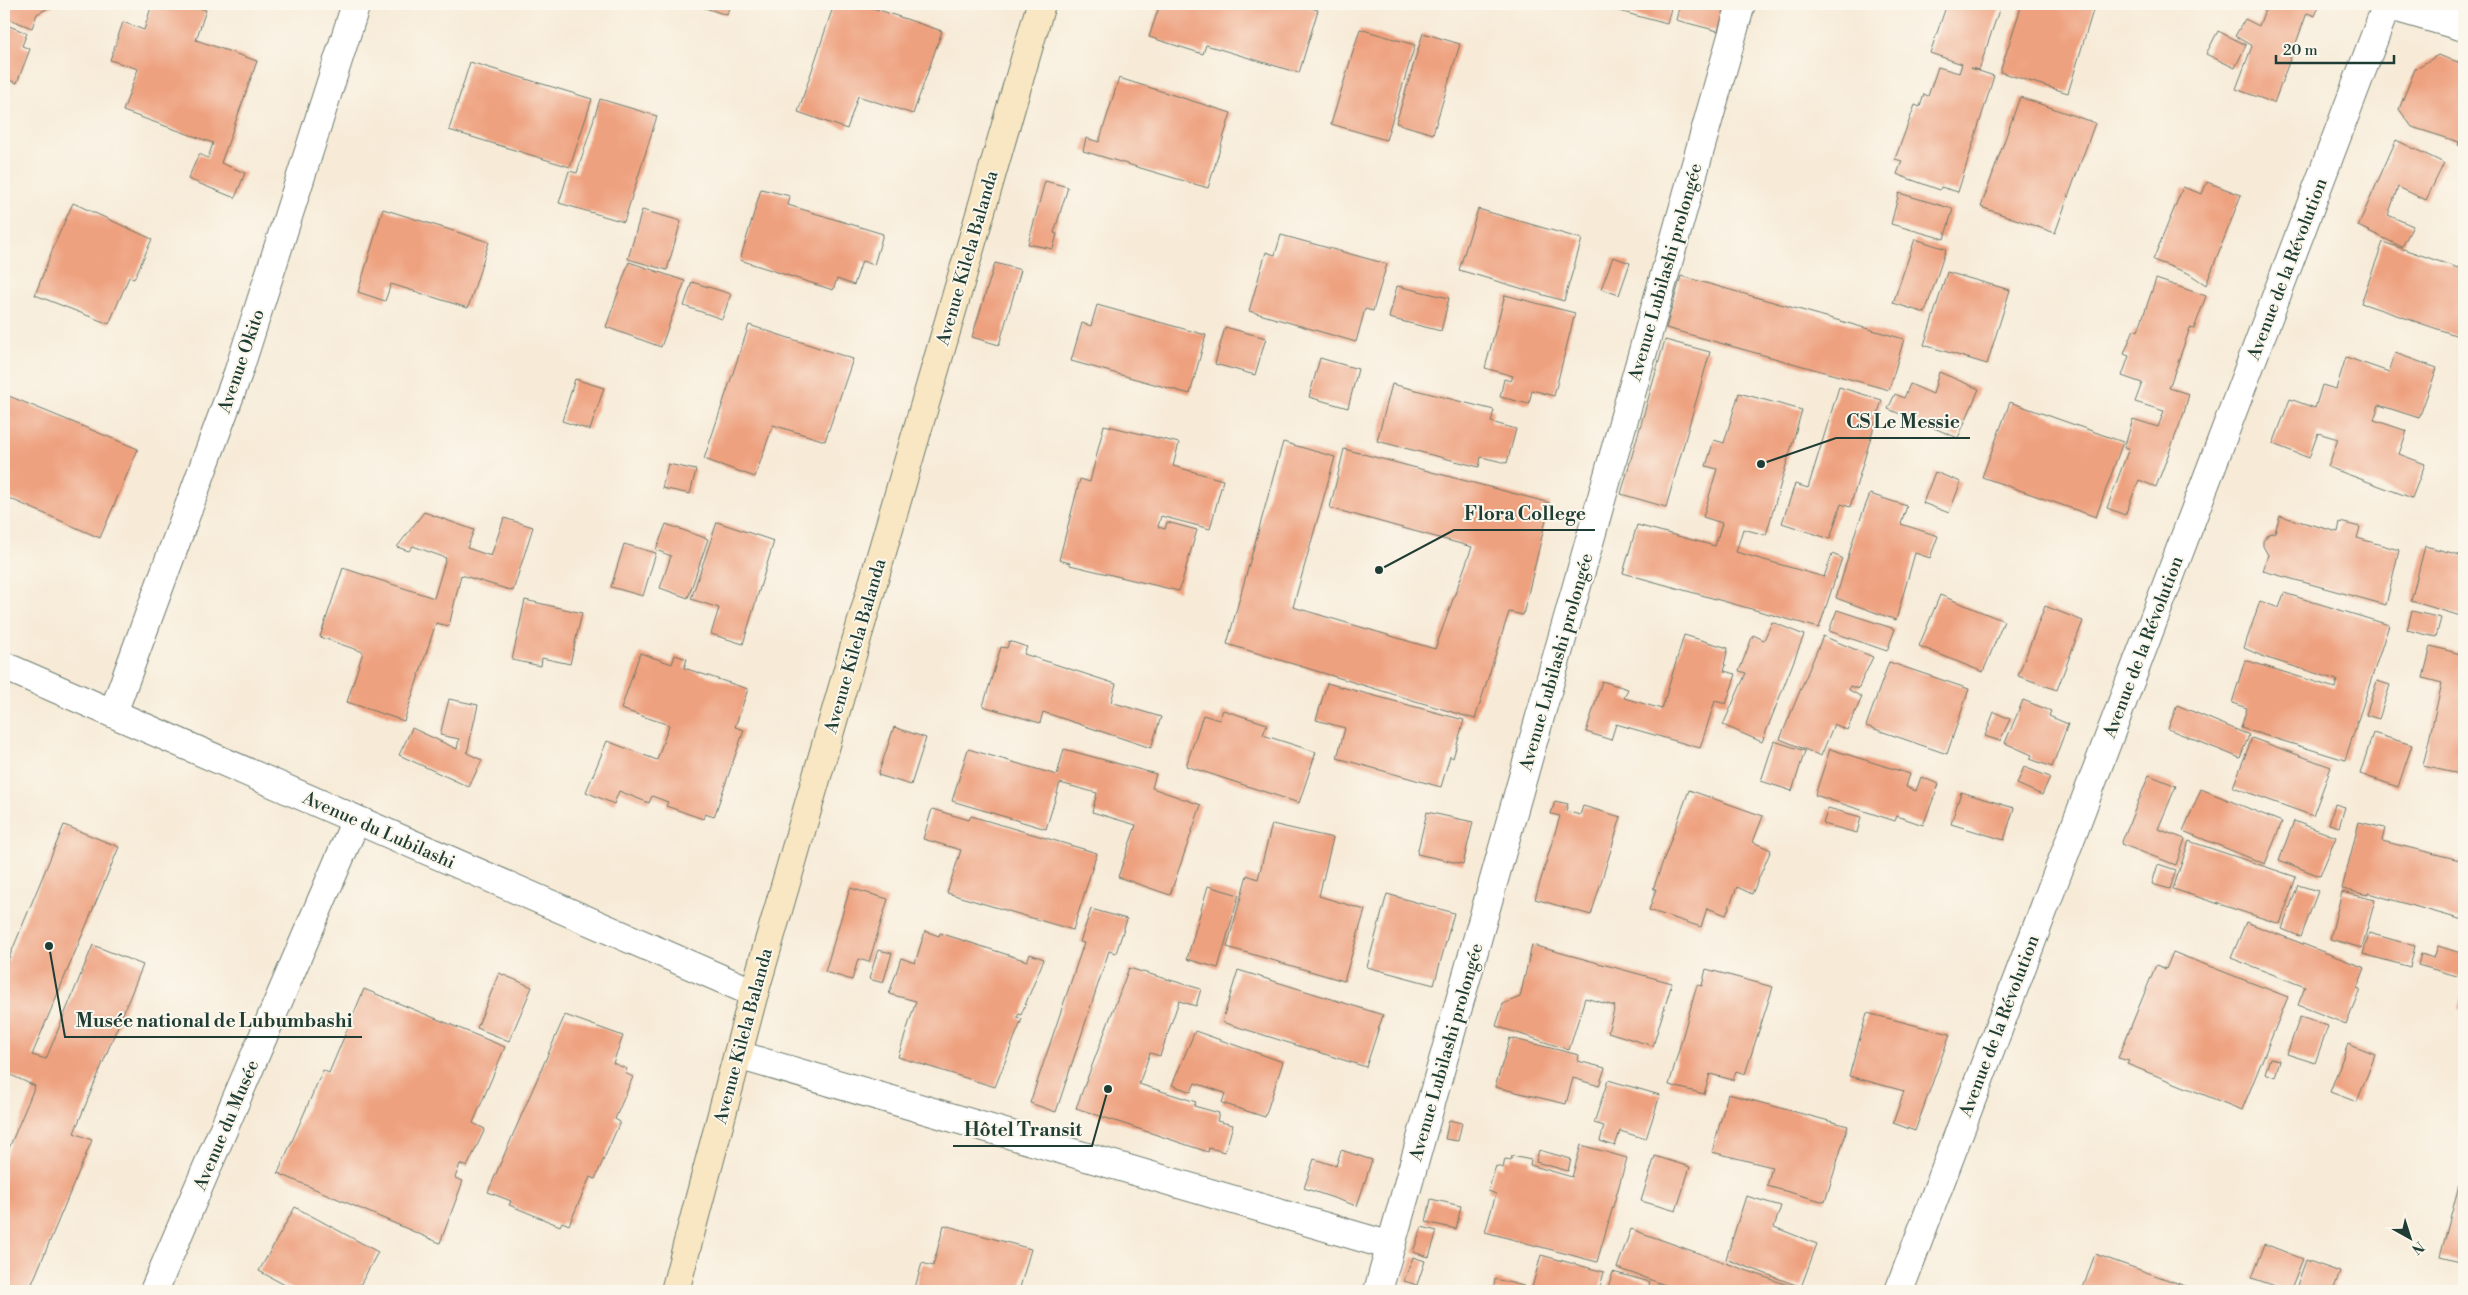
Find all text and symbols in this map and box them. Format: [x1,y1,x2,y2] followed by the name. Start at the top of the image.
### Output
[2276,32,2393,64] scale bar
[2283,41,2318,60] text: 20 m
[1623,161,1708,385] street label: Avenue Lubilashi prolongée
[931,167,1004,349] street label: Avenue Kilela Balanda
[2242,175,2333,364] street label: Avenue de la Révolution
[213,306,270,417] street label: Avenue Okito
[1836,404,1970,438] callout: CS Le Messie
[1846,410,1960,434] text: CS Le Messie
[1454,496,1595,530] callout: Flora College
[1464,502,1586,526] text: Flora College
[1514,551,1599,775] street label: Avenue Lubilashi prolongée
[2098,553,2189,742] street label: Avenue de la Révolution
[819,555,892,737] street label: Avenue Kilela Balanda
[298,786,459,874] street label: Avenue du Lubilashi
[1954,932,2045,1121] street label: Avenue de la Révolution
[1404,941,1489,1165] street label: Avenue Lubilashi prolongée
[709,945,778,1127] street label: Avenue Kilela Balanda
[65,1003,362,1037] callout: Musée national de Lubumbashi
[75,1009,353,1033] text: Musée national de Lubumbashi
[188,1057,264,1195] street label: Avenue du Musée
[953,1112,1092,1146] callout: Hôtel Transit
[964,1118,1082,1142] text: Hôtel Transit
[2386,1212,2436,1262] north arrow
[2408,1237,2428,1258] text: N

